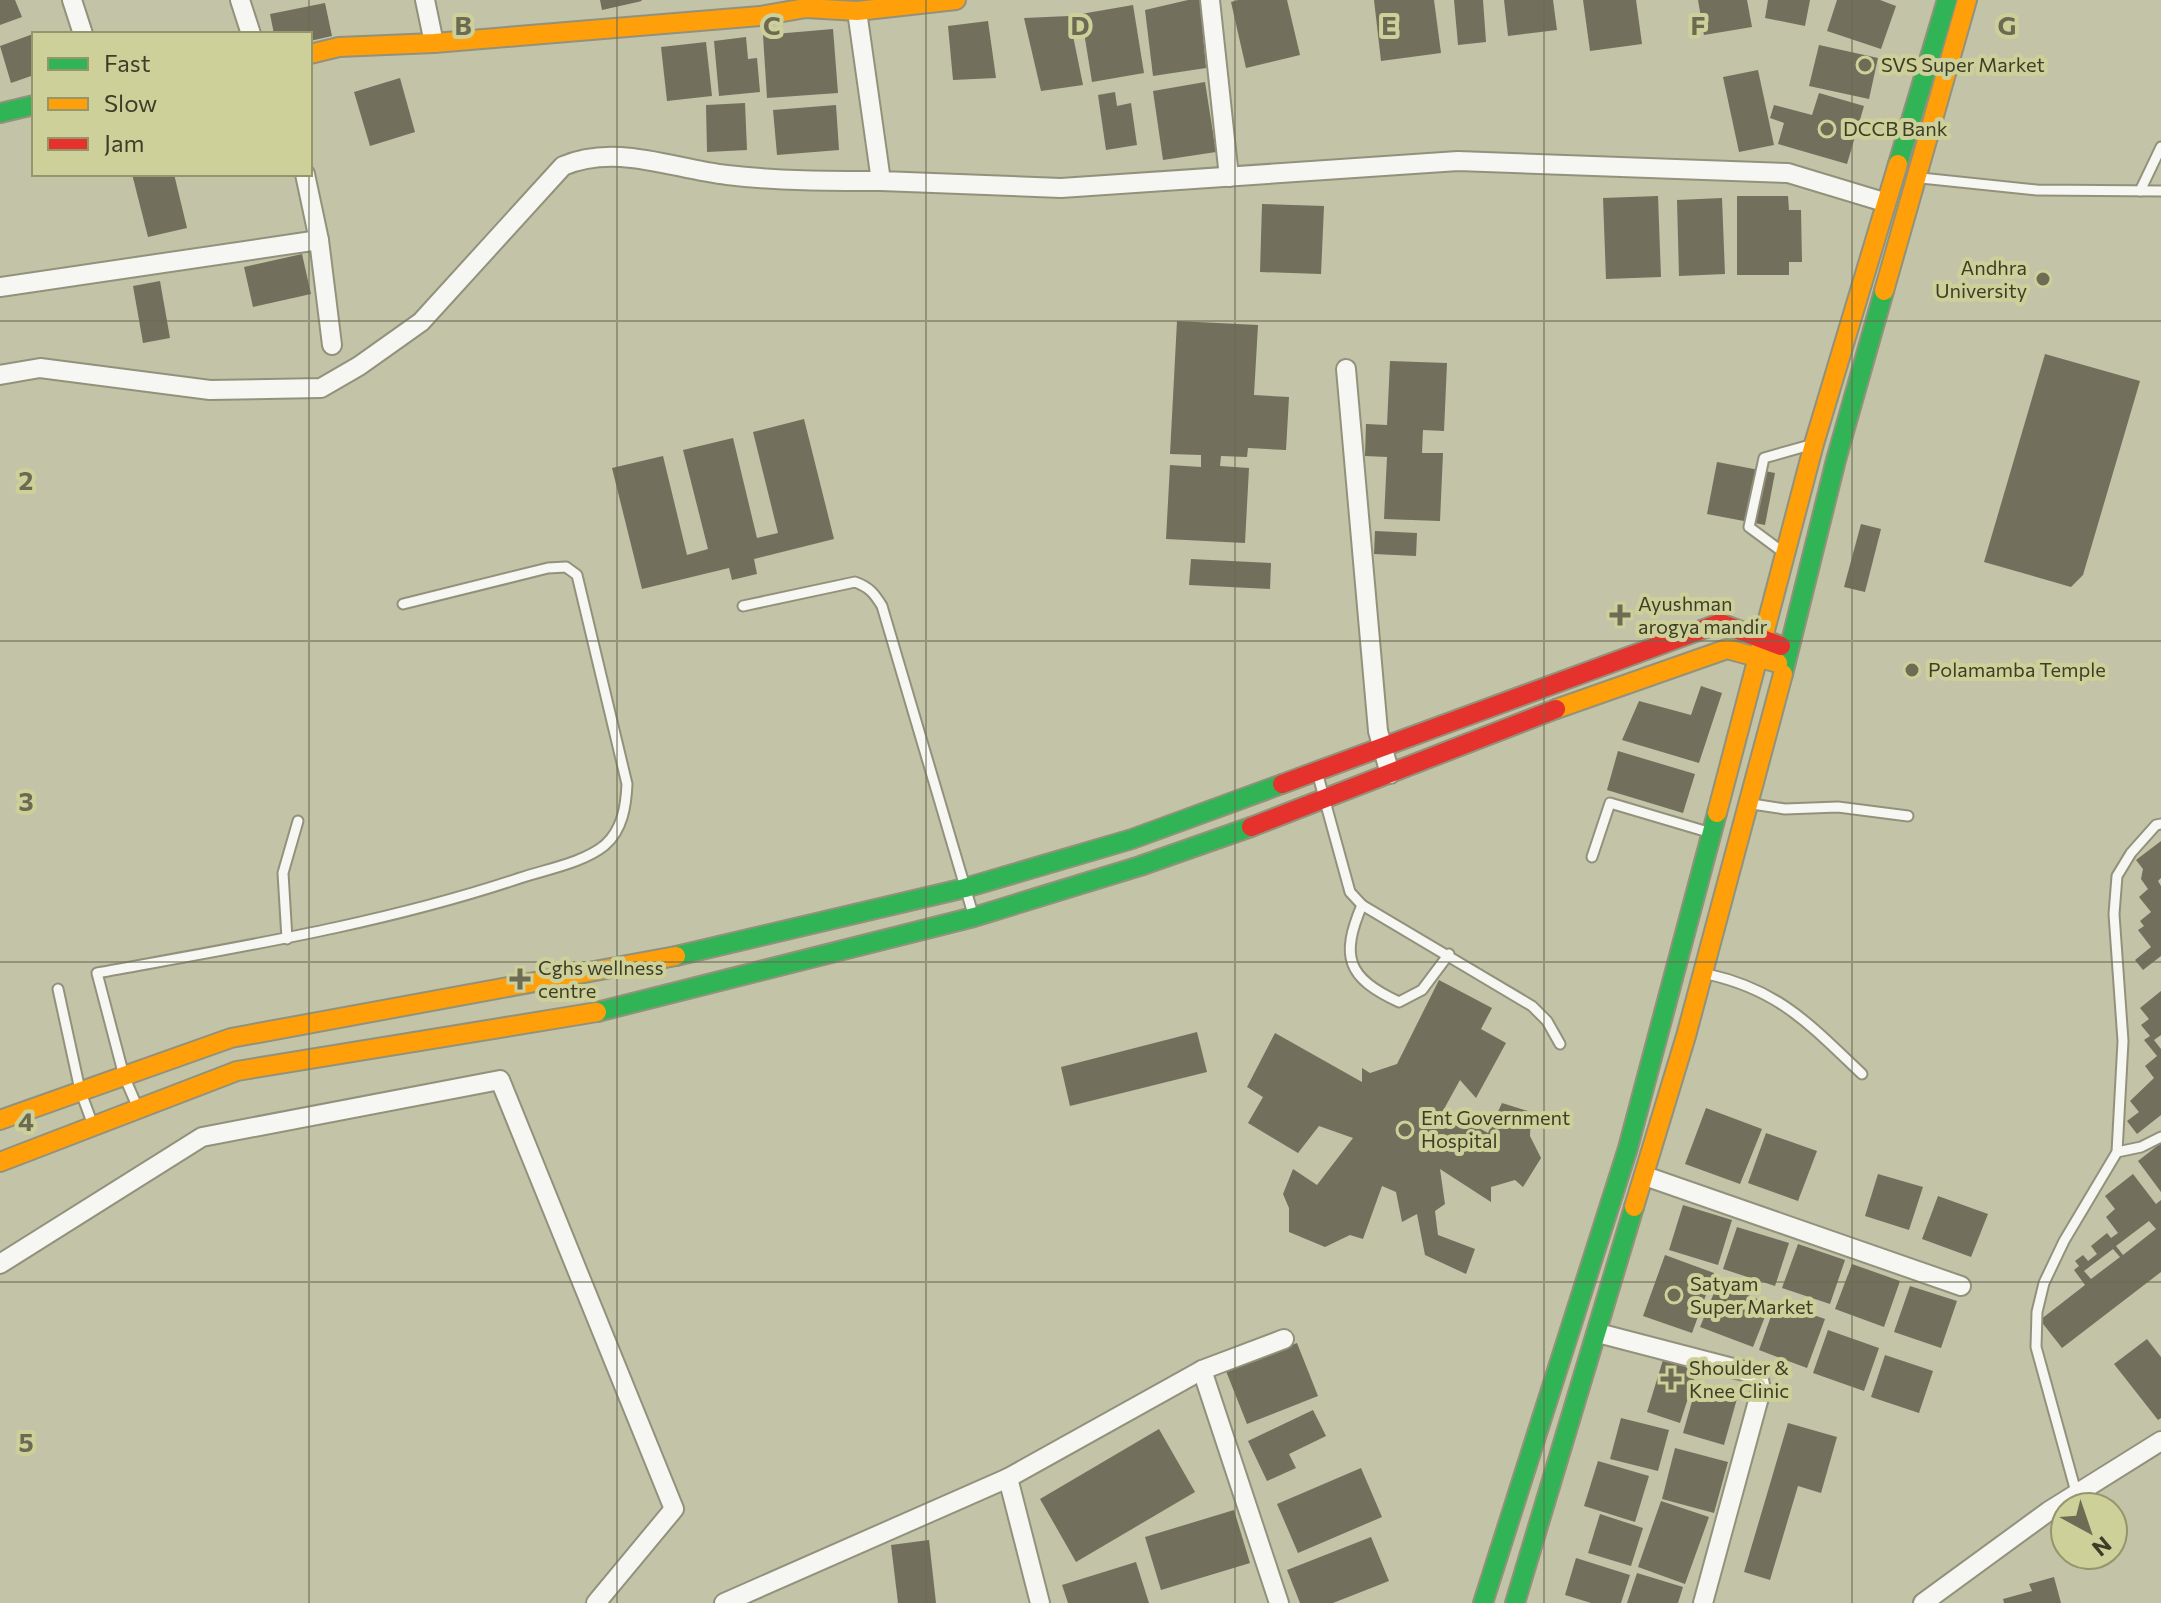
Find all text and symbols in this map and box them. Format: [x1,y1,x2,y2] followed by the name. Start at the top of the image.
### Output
[454,9,472,40] text: B
[763,9,781,40] text: C
[1070,9,1090,40] text: D
[1381,9,1397,40] text: E
[1690,9,1706,40] text: F
[1998,9,2016,40] text: G
[32,32,312,176] legend
[104,48,151,77] text: Fast
[1881,52,2045,76] place label: SVS Super Market
[1856,56,1874,74] marker: SVS Super Market
[104,88,157,117] text: Slow
[1843,116,1948,140] place label: DCCB Bank
[1818,120,1836,138] marker: DCCB Bank
[104,128,144,157] text: Jam
[1935,255,2027,302] place label: Andhra University
[2034,270,2052,288] marker: Andhra University
[19,464,33,495] text: 2
[1638,591,1767,638] place label: Ayushman arogya mandir
[1609,604,1631,626] marker: Ayushman arogya mandir
[1928,657,2106,681] place label: Polamamba Temple
[1903,661,1921,679] marker: Polamamba Temple
[18,785,34,816] text: 3
[538,955,663,1002] place label: Cghs wellness centre
[509,968,531,990] marker: Cghs wellness centre
[18,1105,34,1136] text: 4
[1421,1105,1570,1152] place label: Ent Government Hospital
[1396,1121,1414,1139] marker: Ent Government Hospital
[1690,1271,1814,1318] place label: Satyam Super Market
[1665,1286,1683,1304] marker: Satyam Super Market
[1689,1355,1789,1402] place label: Shoulder & Knee Clinic
[1660,1368,1682,1390] marker: Shoulder & Knee Clinic
[18,1426,34,1457] text: 5
[2049,1491,2129,1571] north arrow
[2087,1531,2117,1562] text: N

